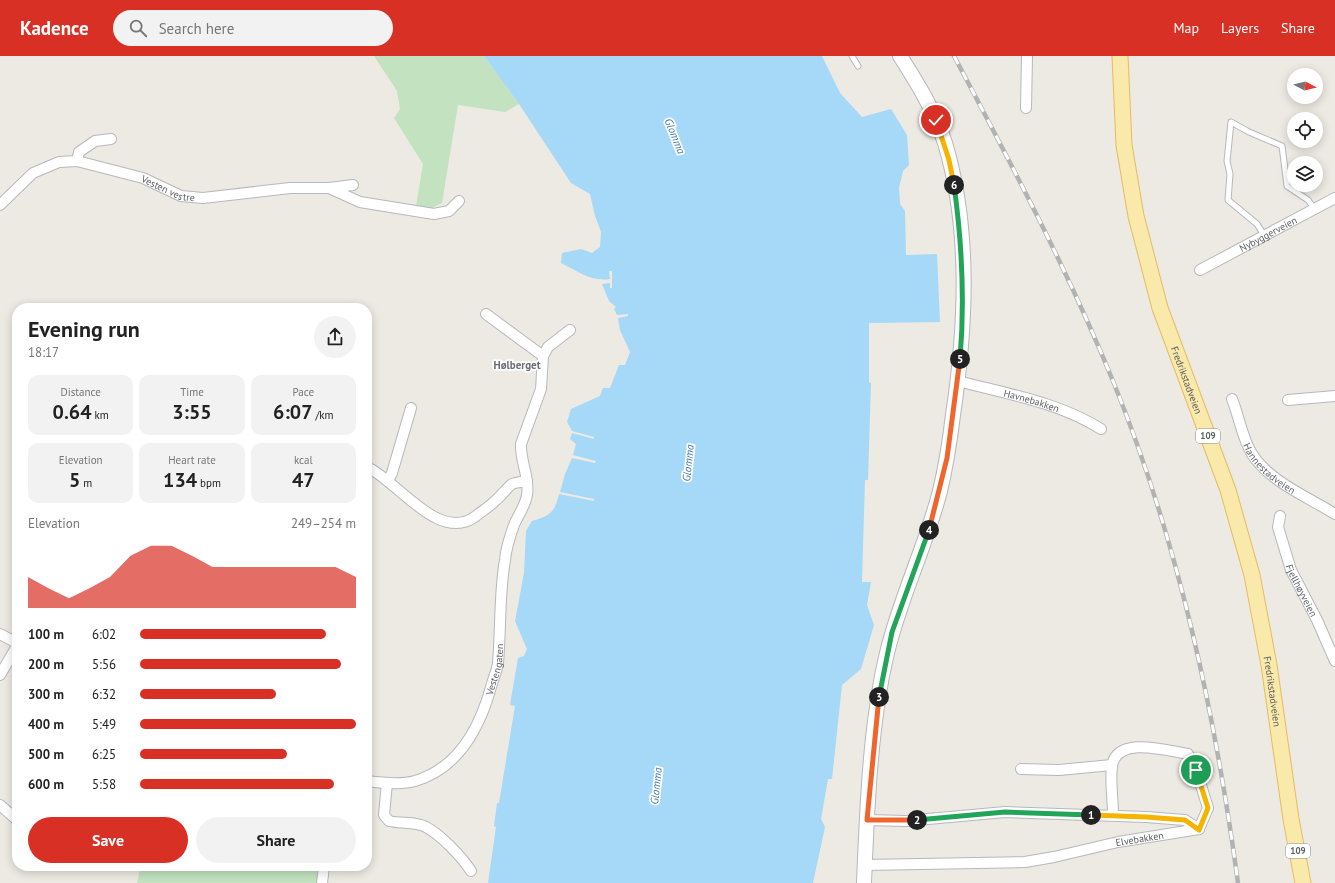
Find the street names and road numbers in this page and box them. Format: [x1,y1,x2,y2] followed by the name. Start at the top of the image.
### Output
[138,172,195,204] street label: Vesten vestre
[1237,214,1299,255] street label: Nybyggerveien
[1168,345,1205,416] street label: Fredrikstadveien
[1002,387,1061,415] street label: Havnebakken
[1196,429,1220,443] road number: 109
[1240,441,1298,497] street label: Hannestadveien
[1283,563,1320,619] street label: Fjellhøyveien
[483,643,506,698] street label: Vestengaten
[1260,655,1284,727] street label: Fredrikstadveien
[1115,829,1165,849] street label: Elvebakken
[1286,844,1310,858] road number: 109

